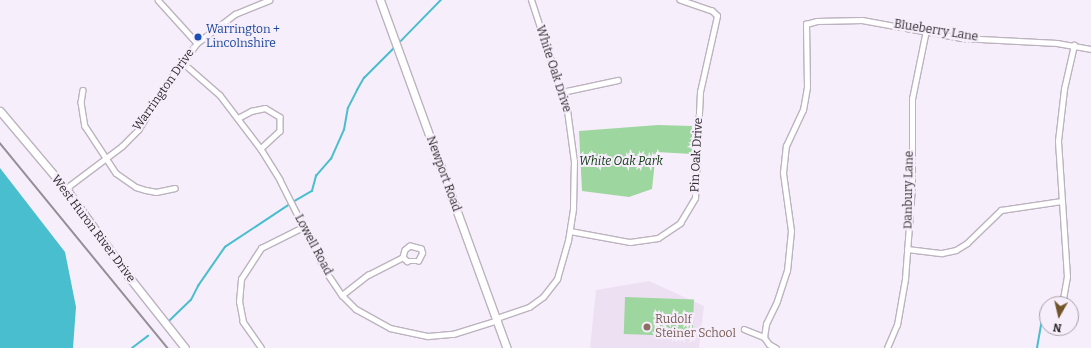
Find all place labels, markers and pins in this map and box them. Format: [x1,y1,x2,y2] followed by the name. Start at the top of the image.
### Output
[206,23,280,51] place label: Warrington + Lincolnshire
[193,32,203,42] marker: Warrington + Lincolnshire
[655,313,736,341] place label: Rudolf Steiner School
[642,322,652,332] marker: Rudolf Steiner School

